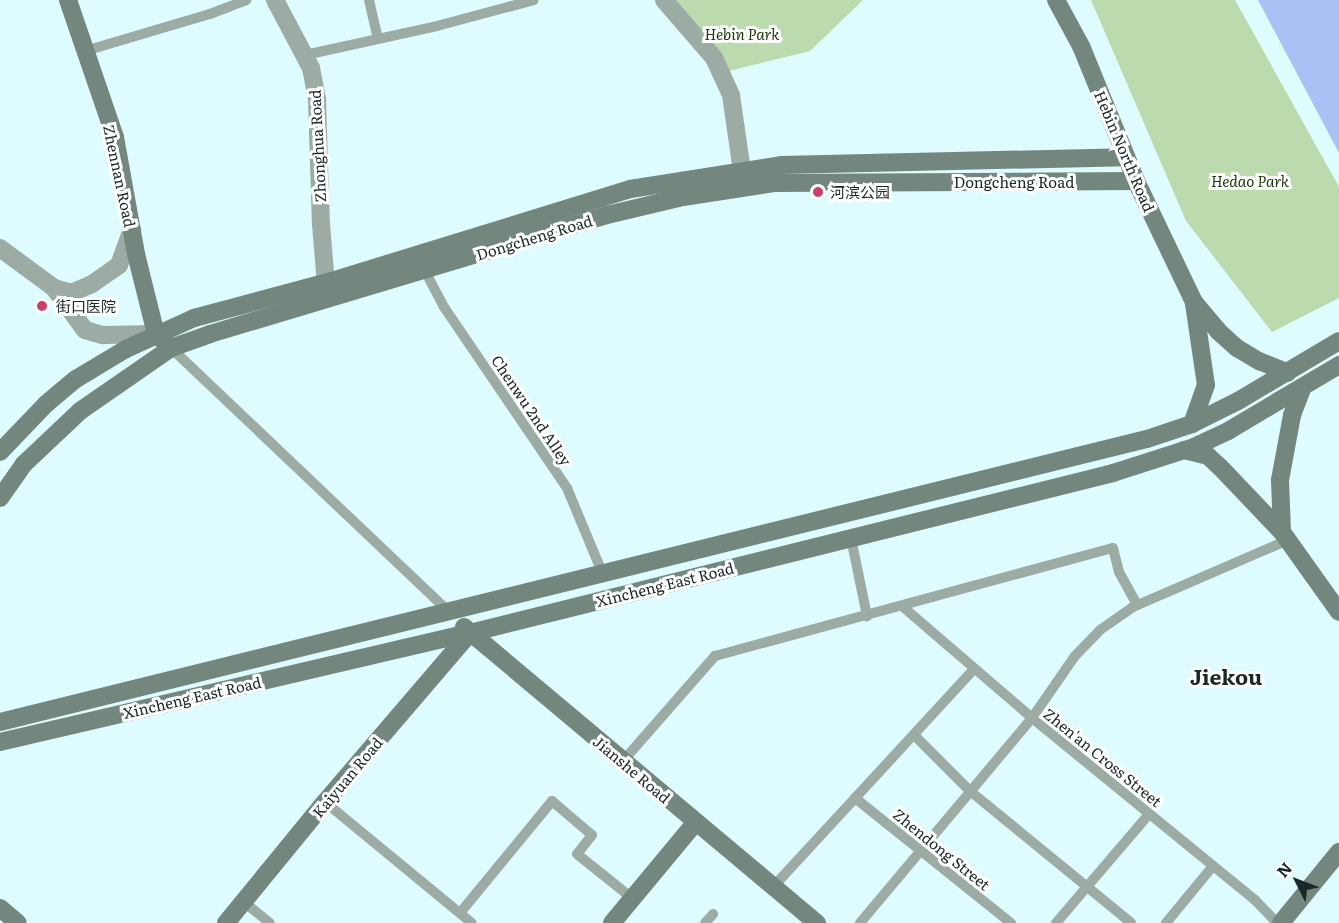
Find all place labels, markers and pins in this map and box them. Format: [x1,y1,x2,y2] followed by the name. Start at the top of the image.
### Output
[830,183,890,201] place label: 河滨公园
[811,185,825,199] marker: 河滨公园
[33,297,51,315] marker: 街口医院
[56,297,116,315] place label: 街口医院

